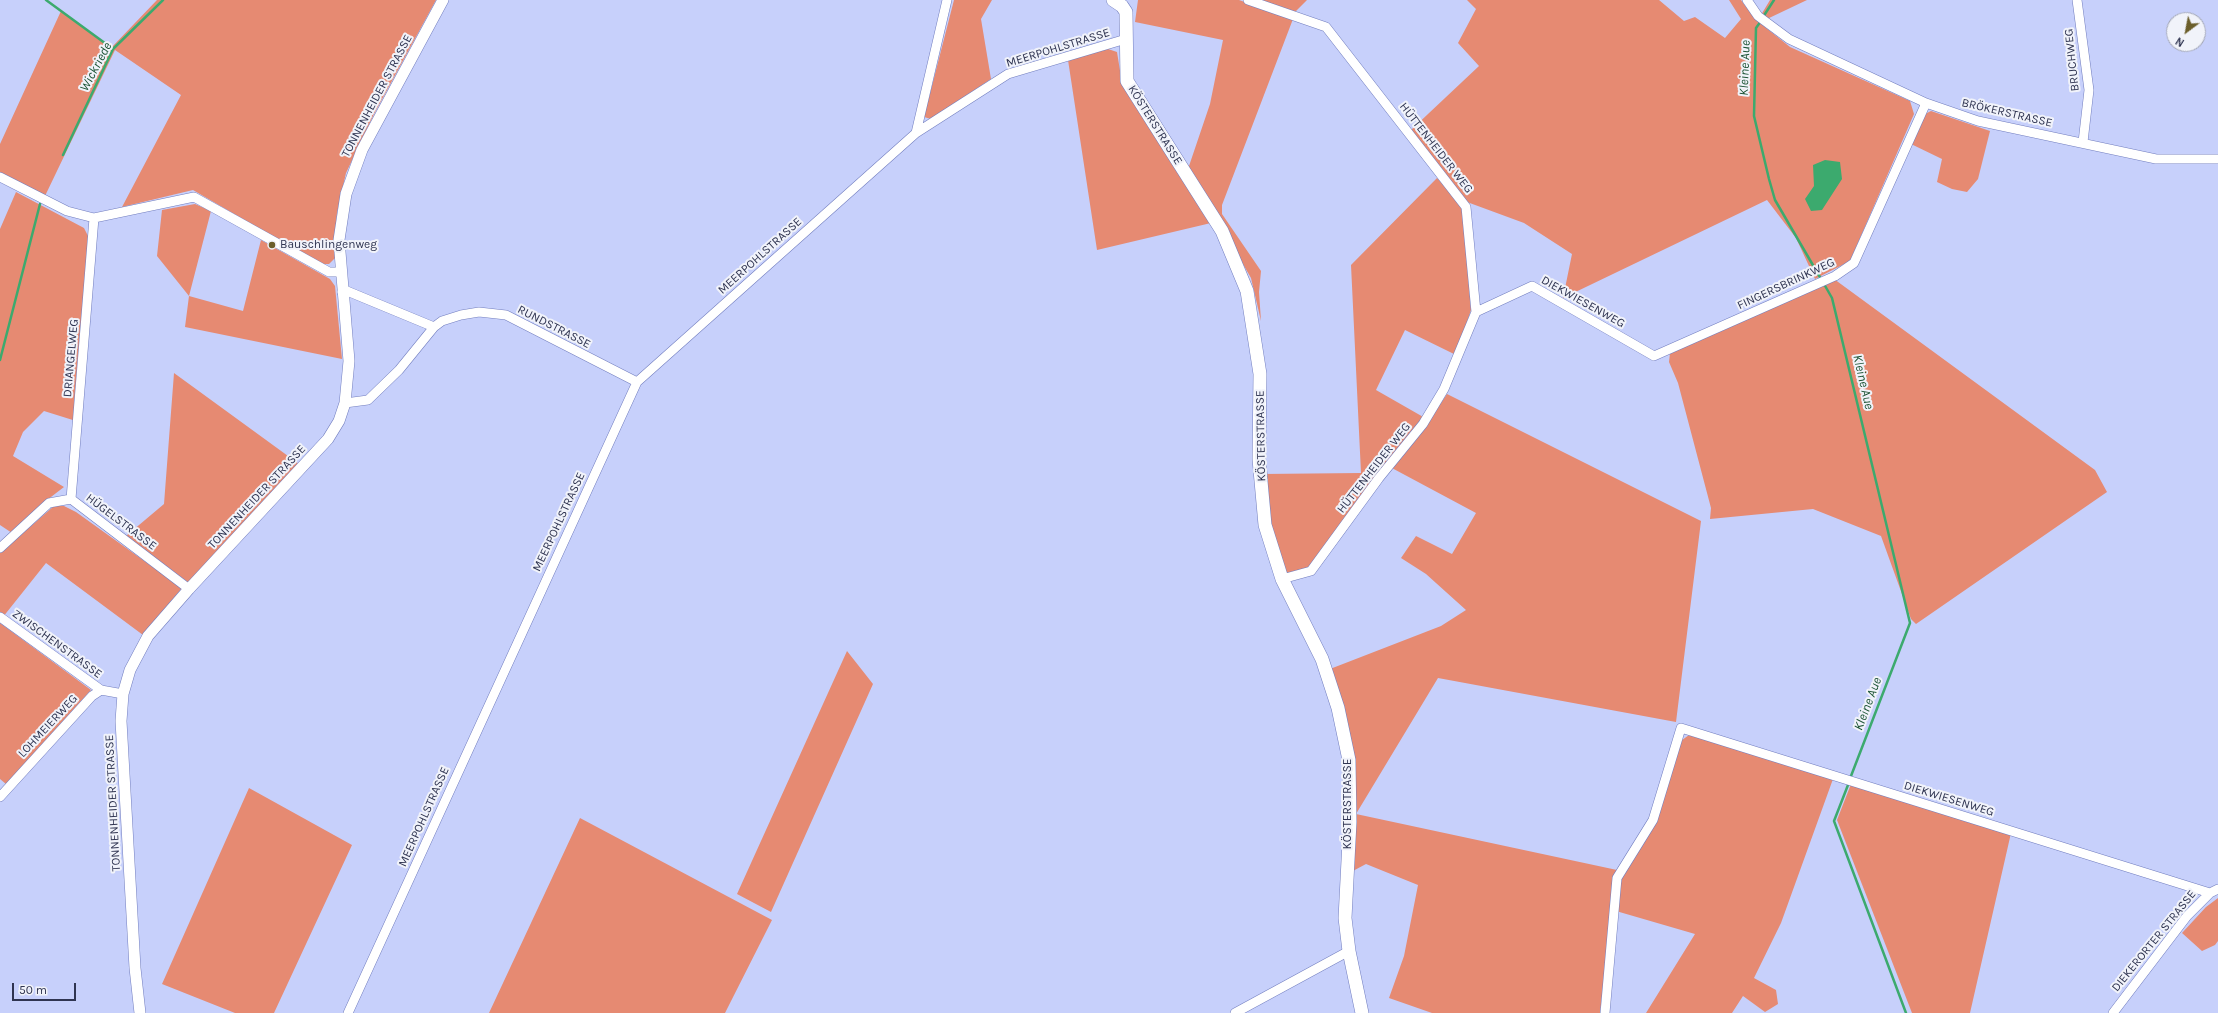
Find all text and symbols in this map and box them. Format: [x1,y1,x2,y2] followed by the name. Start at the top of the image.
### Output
[2166,12,2206,52] north arrow
[1004,25,1112,71] street label: MEERPOHLSTRASSE
[2062,28,2082,92] street label: BRUCHWEG
[339,32,415,160] street label: TONNENHEIDER STRASSE
[2173,34,2187,49] text: N
[77,40,115,94] water label: Wickriede
[1736,40,1754,96] water label: Kleine Aue
[1125,83,1185,167] street label: KÖSTERSTRASSE
[1960,96,2054,130] street label: BRÖKERSTRASSE
[1396,100,1476,196] street label: HÜTTENHEIDER WEG
[715,215,805,297] street label: MEERPOHLSTRASSE
[280,238,377,252] place label: Bauschlingenweg
[267,240,277,250] marker: Bauschlingenweg
[1735,255,1837,313] street label: FINGERSBRINKWEG
[1539,273,1627,331] street label: DIEKWIESENWEG
[515,302,593,352] street label: RUNDSTRASSE
[60,318,82,398] street label: DRIANGELWEG
[1849,353,1877,411] water label: Kleine Aue
[1253,390,1269,482] street label: KÖSTERSTRASSE
[1334,420,1414,516] street label: HÜTTENHEIDER WEG
[205,442,309,552] street label: TONNENHEIDER STRASSE
[530,470,588,574] street label: MEERPOHLSTRASSE
[83,491,159,553] street label: HÜGELSTRASSE
[9,607,105,681] street label: ZWISCHENSTRASSE
[1851,675,1885,733] water label: Kleine Aue
[15,691,81,761] street label: LOHMEIERWEG
[102,734,124,872] street label: TONNENHEIDER STRASSE
[1341,758,1355,850] street label: KÖSTERSTRASSE
[396,765,452,869] street label: MEERPOHLSTRASSE
[1902,778,1996,820] street label: DIEKWIESENWEG
[2109,887,2199,995] street label: DIEKERORTER STRASSE
[14,975,78,1001] scale bar
[19,983,47,997] text: 50 m

